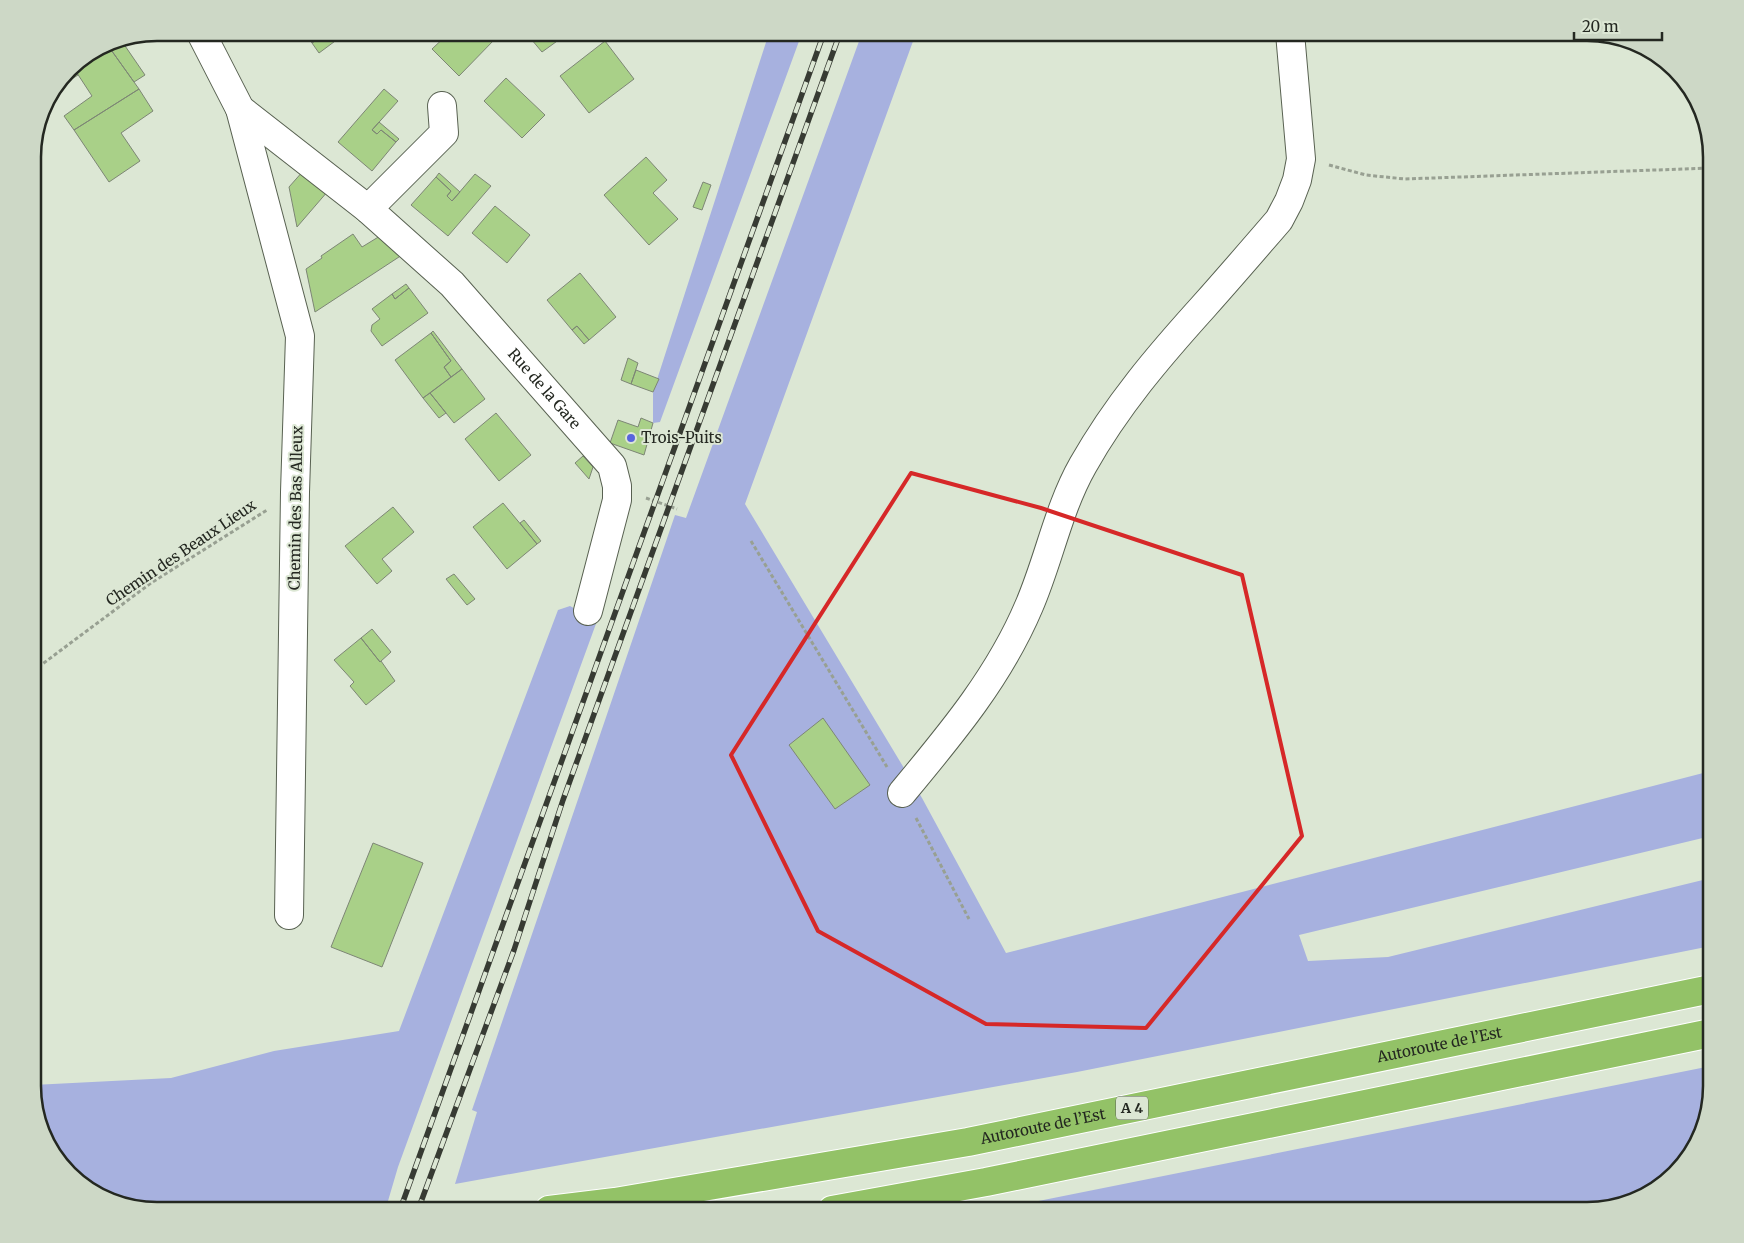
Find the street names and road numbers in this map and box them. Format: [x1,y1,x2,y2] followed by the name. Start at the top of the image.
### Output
[504,344,585,433] street label: Rue de la Gare
[285,426,306,590] street label: Chemin des Bas Alleux
[102,495,259,610] street label: Chemin des Beaux Lieux
[1374,1022,1504,1067] street label: Autoroute de l’Est
[1116,1096,1148,1120] road number: A 4
[978,1104,1107,1148] street label: Autoroute de l’Est

